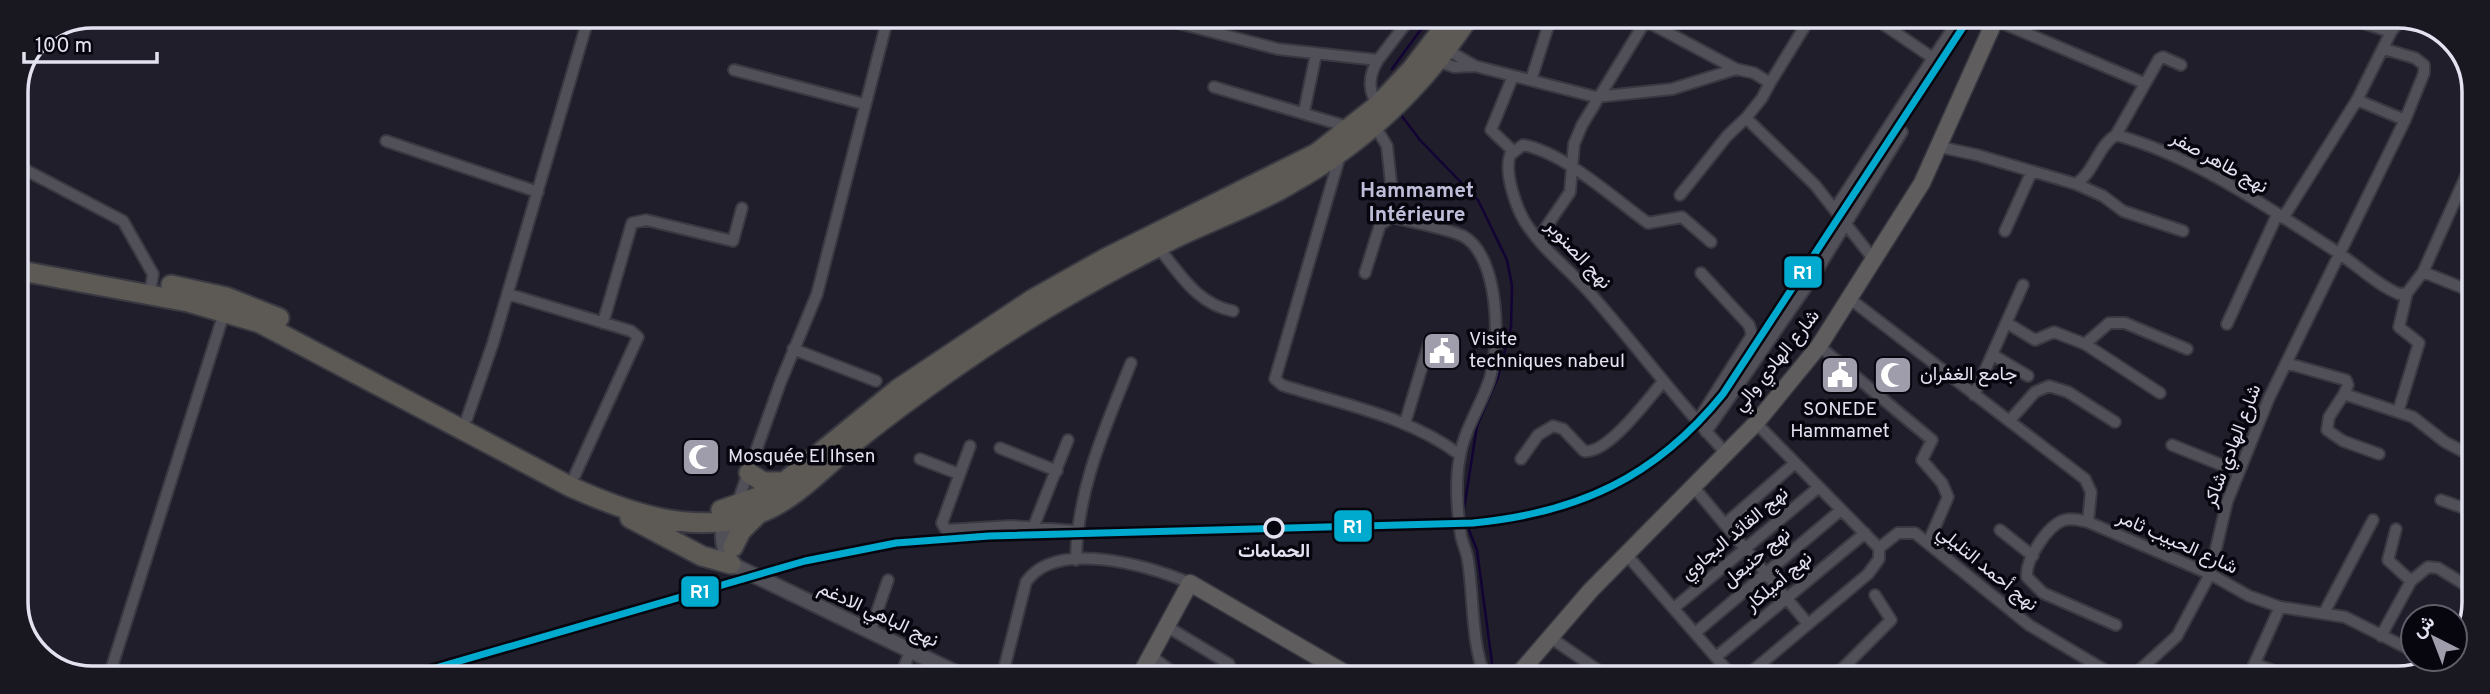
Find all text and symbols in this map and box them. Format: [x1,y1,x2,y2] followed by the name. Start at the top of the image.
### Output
[24,21,158,65] scale bar
[35,33,92,60] text: 100 m
[2165,126,2272,200] street label: نهج طاهر صفر
[1360,178,1474,229] district label: Hammamet Intérieure
[1539,214,1616,295] street label: نهج الصنوبر
[1783,255,1823,289] line badge: R1
[1793,262,1813,286] text: R1
[1728,305,1827,418] street label: شارع الهادي والي
[1469,328,1625,374] place label: Visite techniques nabeul
[1421,330,1463,372] public building icon: Visite techniques nabeul
[1819,354,1861,396] public building icon: SONEDE Hammamet
[1872,354,1914,396] mosque icon: جامع الغفران
[1920,363,2017,387] place label: جامع الغفران
[2198,381,2269,512] street label: شارع الهادي شاكر
[1790,398,1890,444] place label: SONEDE Hammamet
[680,436,722,478] mosque icon: Mosquée El Ihsen
[728,445,875,469] place label: Mosquée El Ihsen
[1676,482,1795,588] street label: نهج القائد البجاوي
[2112,505,2241,580] street label: شارع الحبيب ثامر
[1333,509,1373,543] line badge: R1
[1343,516,1363,540] text: R1
[1264,518,1284,538] marker: الحمامات
[1930,521,2043,619] street label: نهج أحمد التليلي
[1718,523,1796,593] street label: نهج حنبعل
[1238,540,1310,564] place label: الحمامات
[1739,547,1818,618] street label: نهج أميلكار
[680,575,720,608] line badge: R1
[813,577,942,655] street label: نهج الباهي الادغم
[690,581,710,605] text: R1
[2399,603,2469,673] north arrow
[2407,610,2441,643] text: ش

